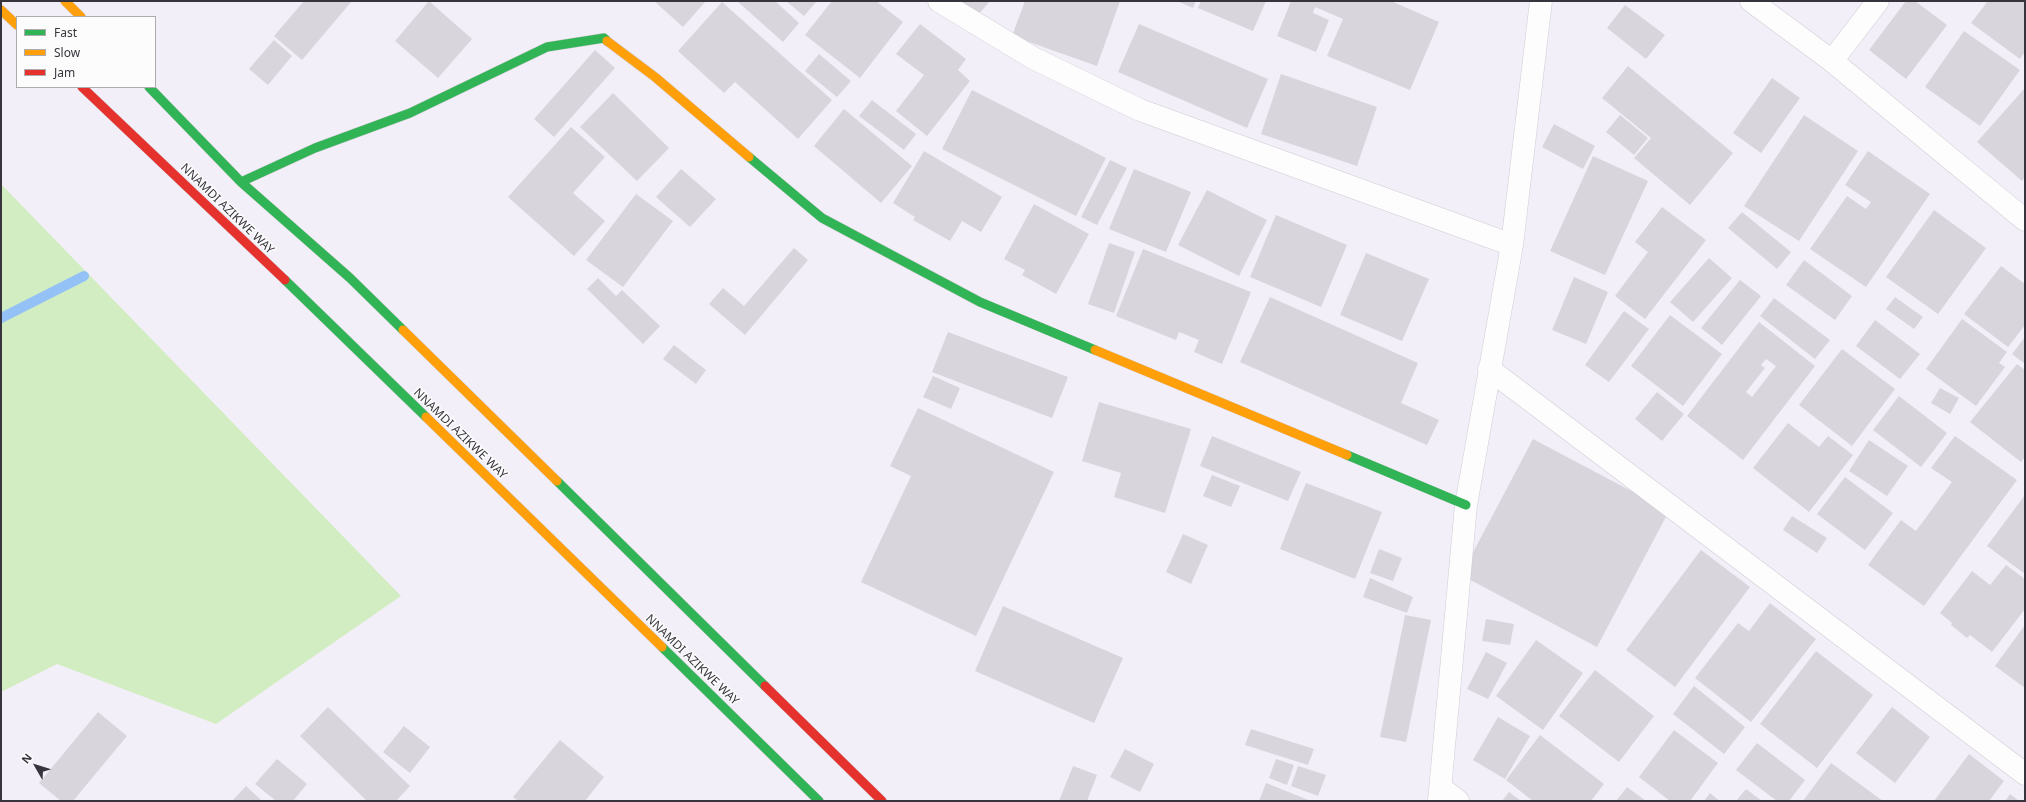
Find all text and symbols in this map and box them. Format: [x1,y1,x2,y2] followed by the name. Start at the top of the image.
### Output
[16,16,156,88] legend
[54,24,77,41] text: Fast
[54,44,80,61] text: Slow
[54,64,75,81] text: Jam
[177,161,277,257] street label: NNAMDI AZIKWE WAY
[410,386,510,482] street label: NNAMDI AZIKWE WAY
[642,612,742,708] street label: NNAMDI AZIKWE WAY
[16,746,56,786] north arrow
[18,750,35,766] text: N

